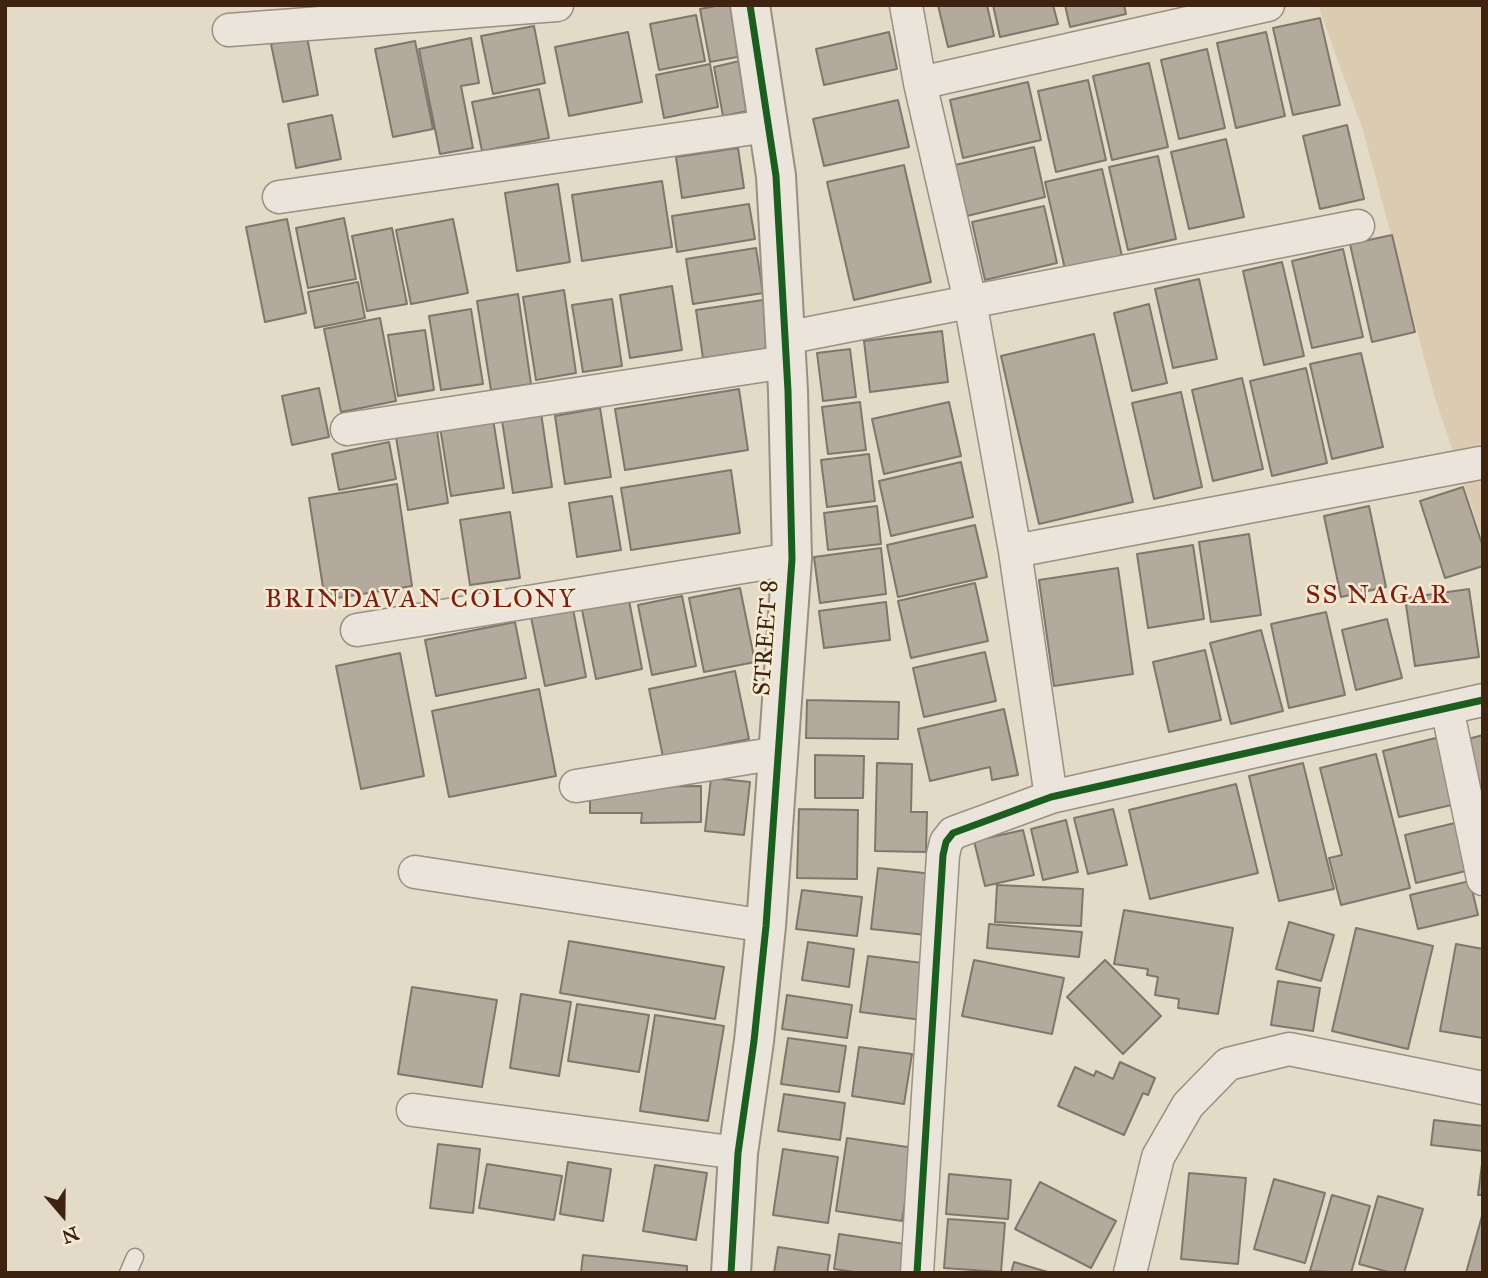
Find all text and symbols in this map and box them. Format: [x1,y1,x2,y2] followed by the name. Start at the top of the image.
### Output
[749,579,785,697] street label: STREET 8
[1306,581,1450,613] district label: SS NAGAR
[267,585,575,617] district label: BRINDAVAN COLONY
[28,1180,98,1250] north arrow
[59,1222,82,1249] text: N

